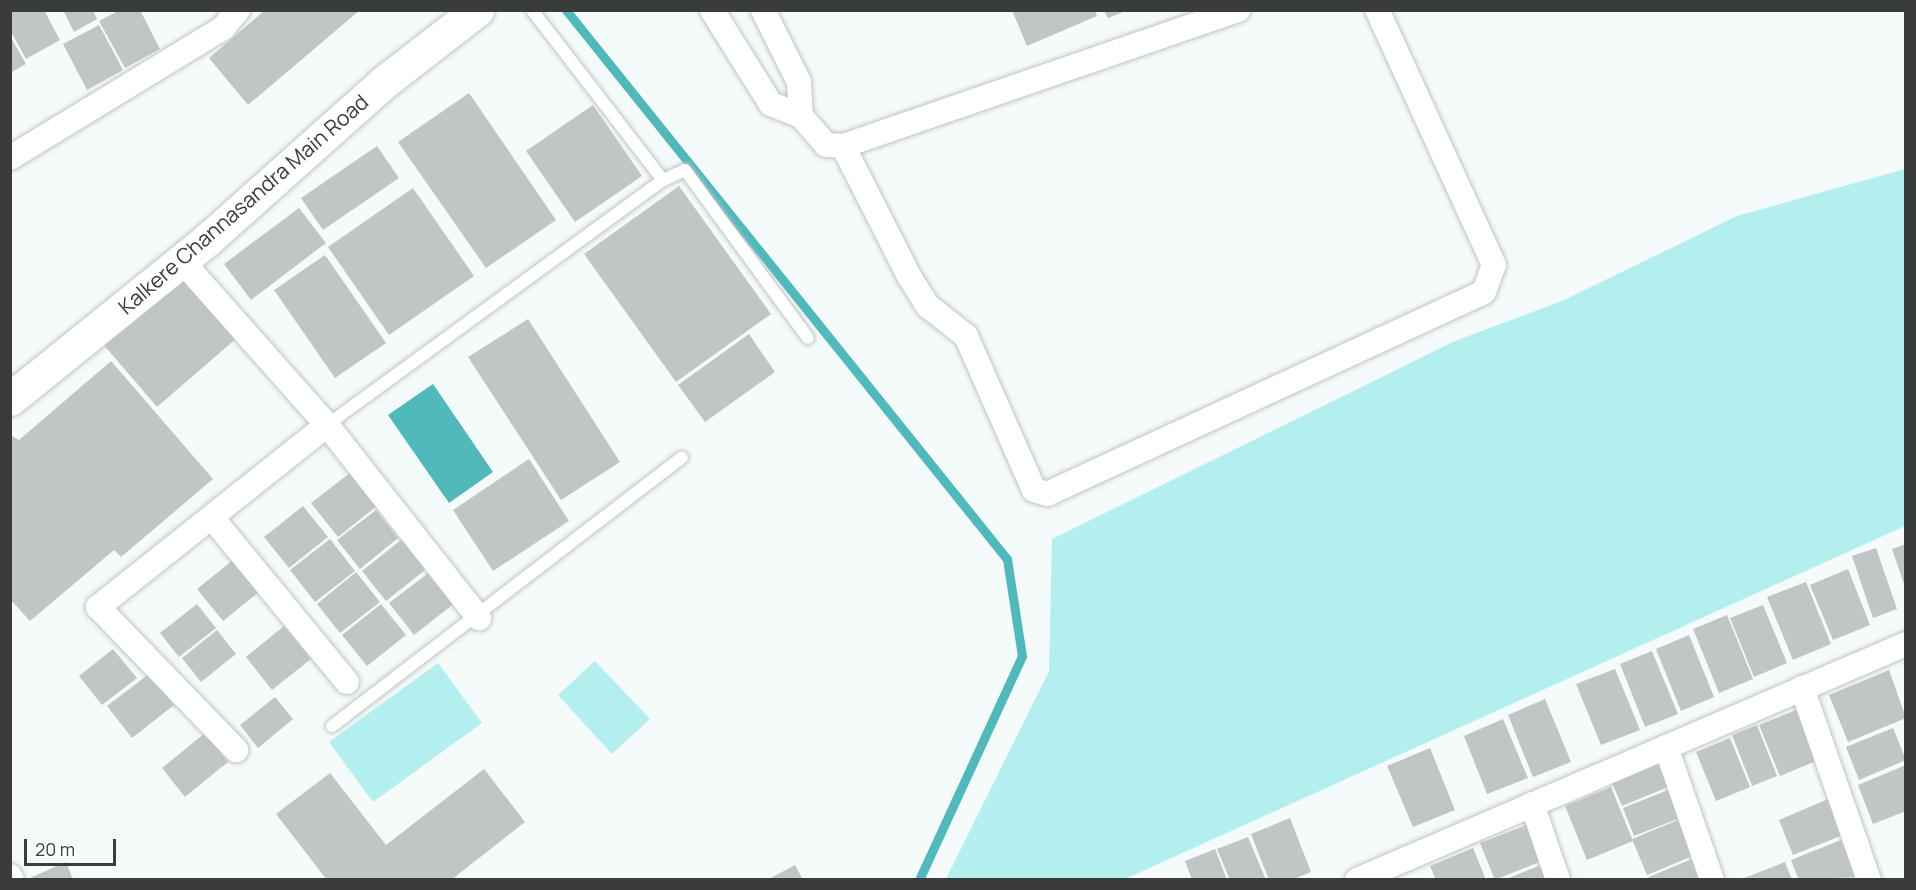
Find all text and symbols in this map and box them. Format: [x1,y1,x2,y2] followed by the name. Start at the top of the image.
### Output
[113,89,373,319] street label: Kalkere Channasandra Main Road
[27,827,118,865] scale bar
[35,837,75,861] text: 20 m

